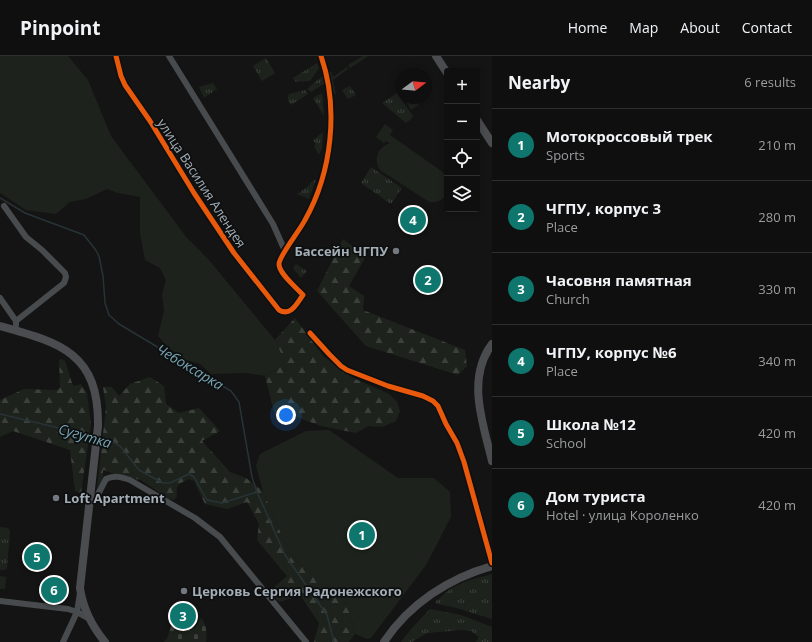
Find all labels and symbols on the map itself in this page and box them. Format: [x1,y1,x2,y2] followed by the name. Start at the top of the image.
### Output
[396,68,432,104] north arrow
[153,115,251,251] street label: улица Василия Алендея
[400,205,426,235] pin: 4
[294,242,388,260] place label: Бассейн ЧГПУ
[391,246,401,256] marker: Бассейн ЧГПУ
[415,265,441,295] pin: 2
[153,339,227,394] water label: Чебоксарка
[276,405,296,425] your location
[56,419,114,452] water label: Сугутка
[64,489,165,507] place label: Loft Apartment
[51,493,61,503] marker: Loft Apartment
[349,520,375,550] pin: 1
[24,542,50,572] pin: 5
[41,575,67,605] pin: 6
[192,582,402,600] place label: Церковь Сергия Радонежского
[179,586,189,596] marker: Церковь Сергия Радонежского
[170,601,196,631] pin: 3

